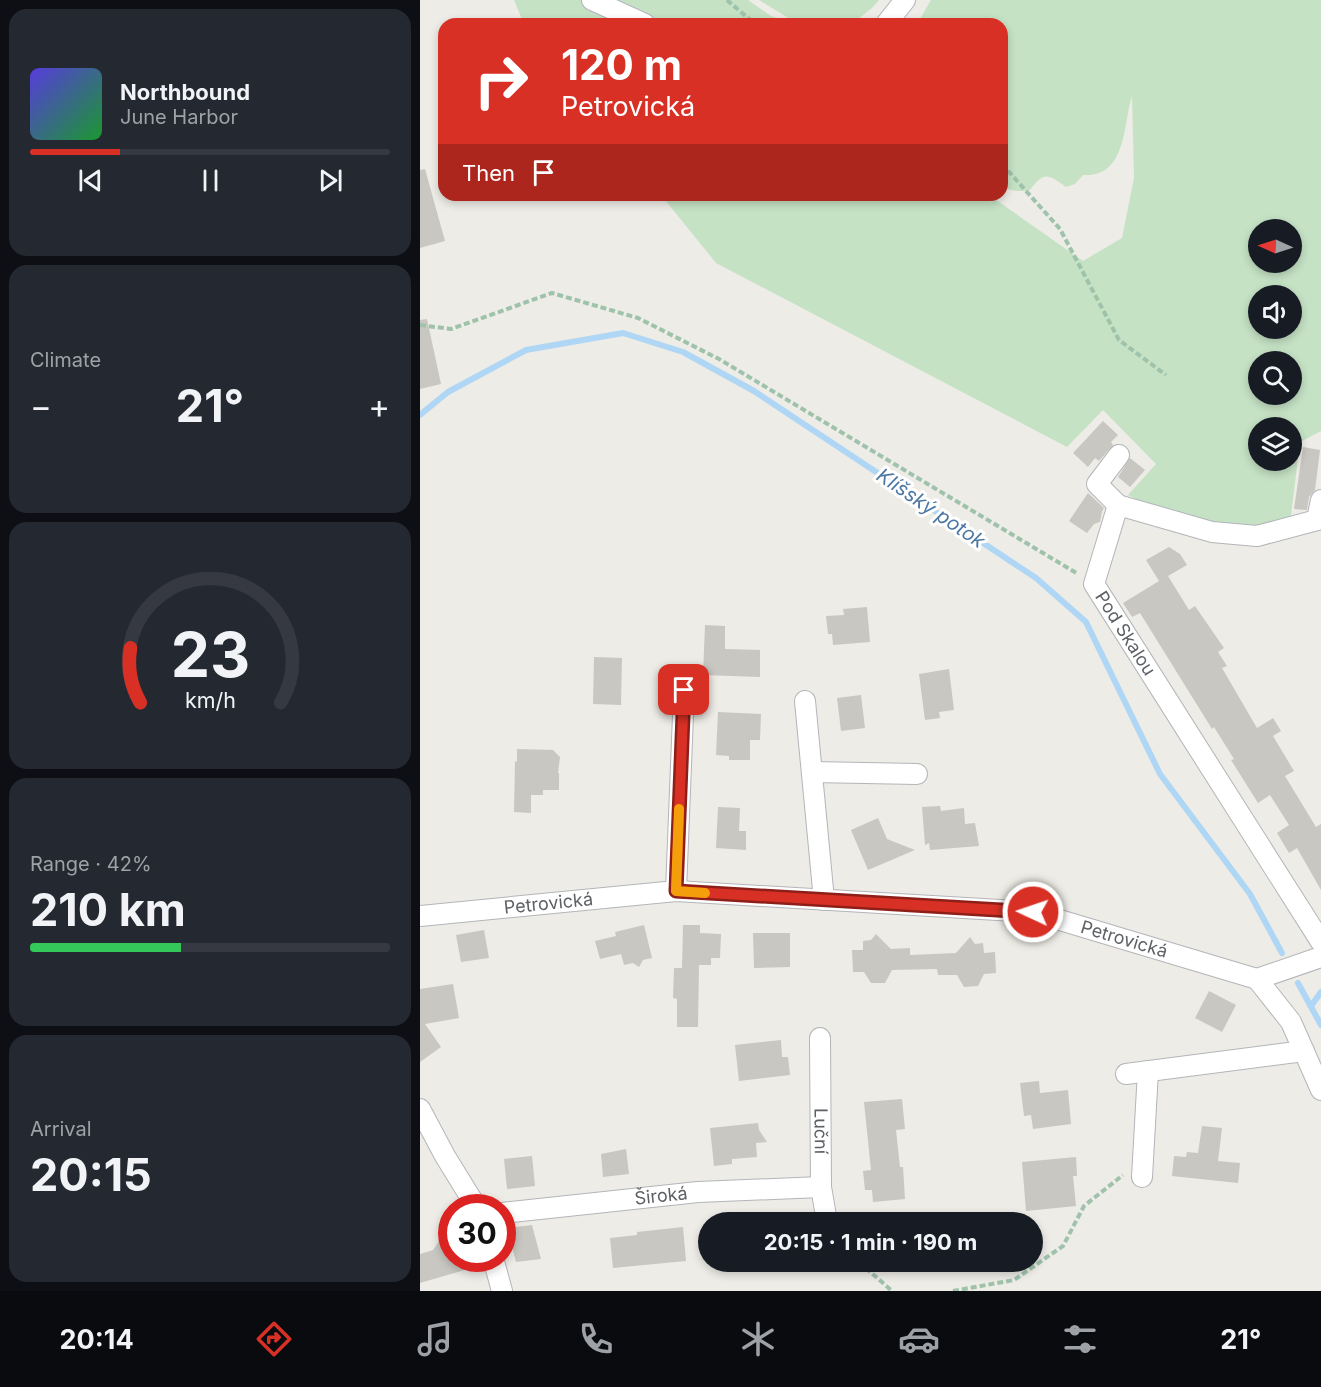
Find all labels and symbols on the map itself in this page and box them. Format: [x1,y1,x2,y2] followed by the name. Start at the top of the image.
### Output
[1248,219,1302,273] north arrow
[872,463,991,554] water label: Klíšský potok
[1091,587,1160,679] street label: Pod Skalou
[658,664,709,715] pin
[1001,880,1065,944] position arrow
[503,888,594,918] street label: Petrovická
[1078,916,1170,962] street label: Petrovická
[810,1108,832,1155] street label: Luční
[633,1182,689,1209] street label: Široká
[438,1194,516,1272] speed limit sign: 30

